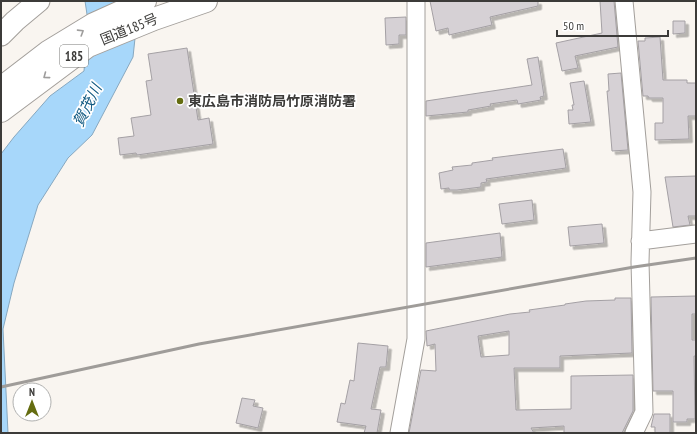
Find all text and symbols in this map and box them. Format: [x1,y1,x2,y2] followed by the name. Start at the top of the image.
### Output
[97,9,161,49] street label: 国道185号
[557,12,668,38] scale bar
[563,18,584,33] text: 50 m
[77,29,84,36] one-way arrow
[60,45,88,67] road number: 185
[43,71,50,79] one-way arrow
[69,79,106,129] water label: 賀茂川
[188,92,356,110] place label: 東広島市消防局竹原消防署
[175,96,185,106] marker: 東広島市消防局竹原消防署
[12,382,52,422] north arrow
[29,385,35,399] text: N

